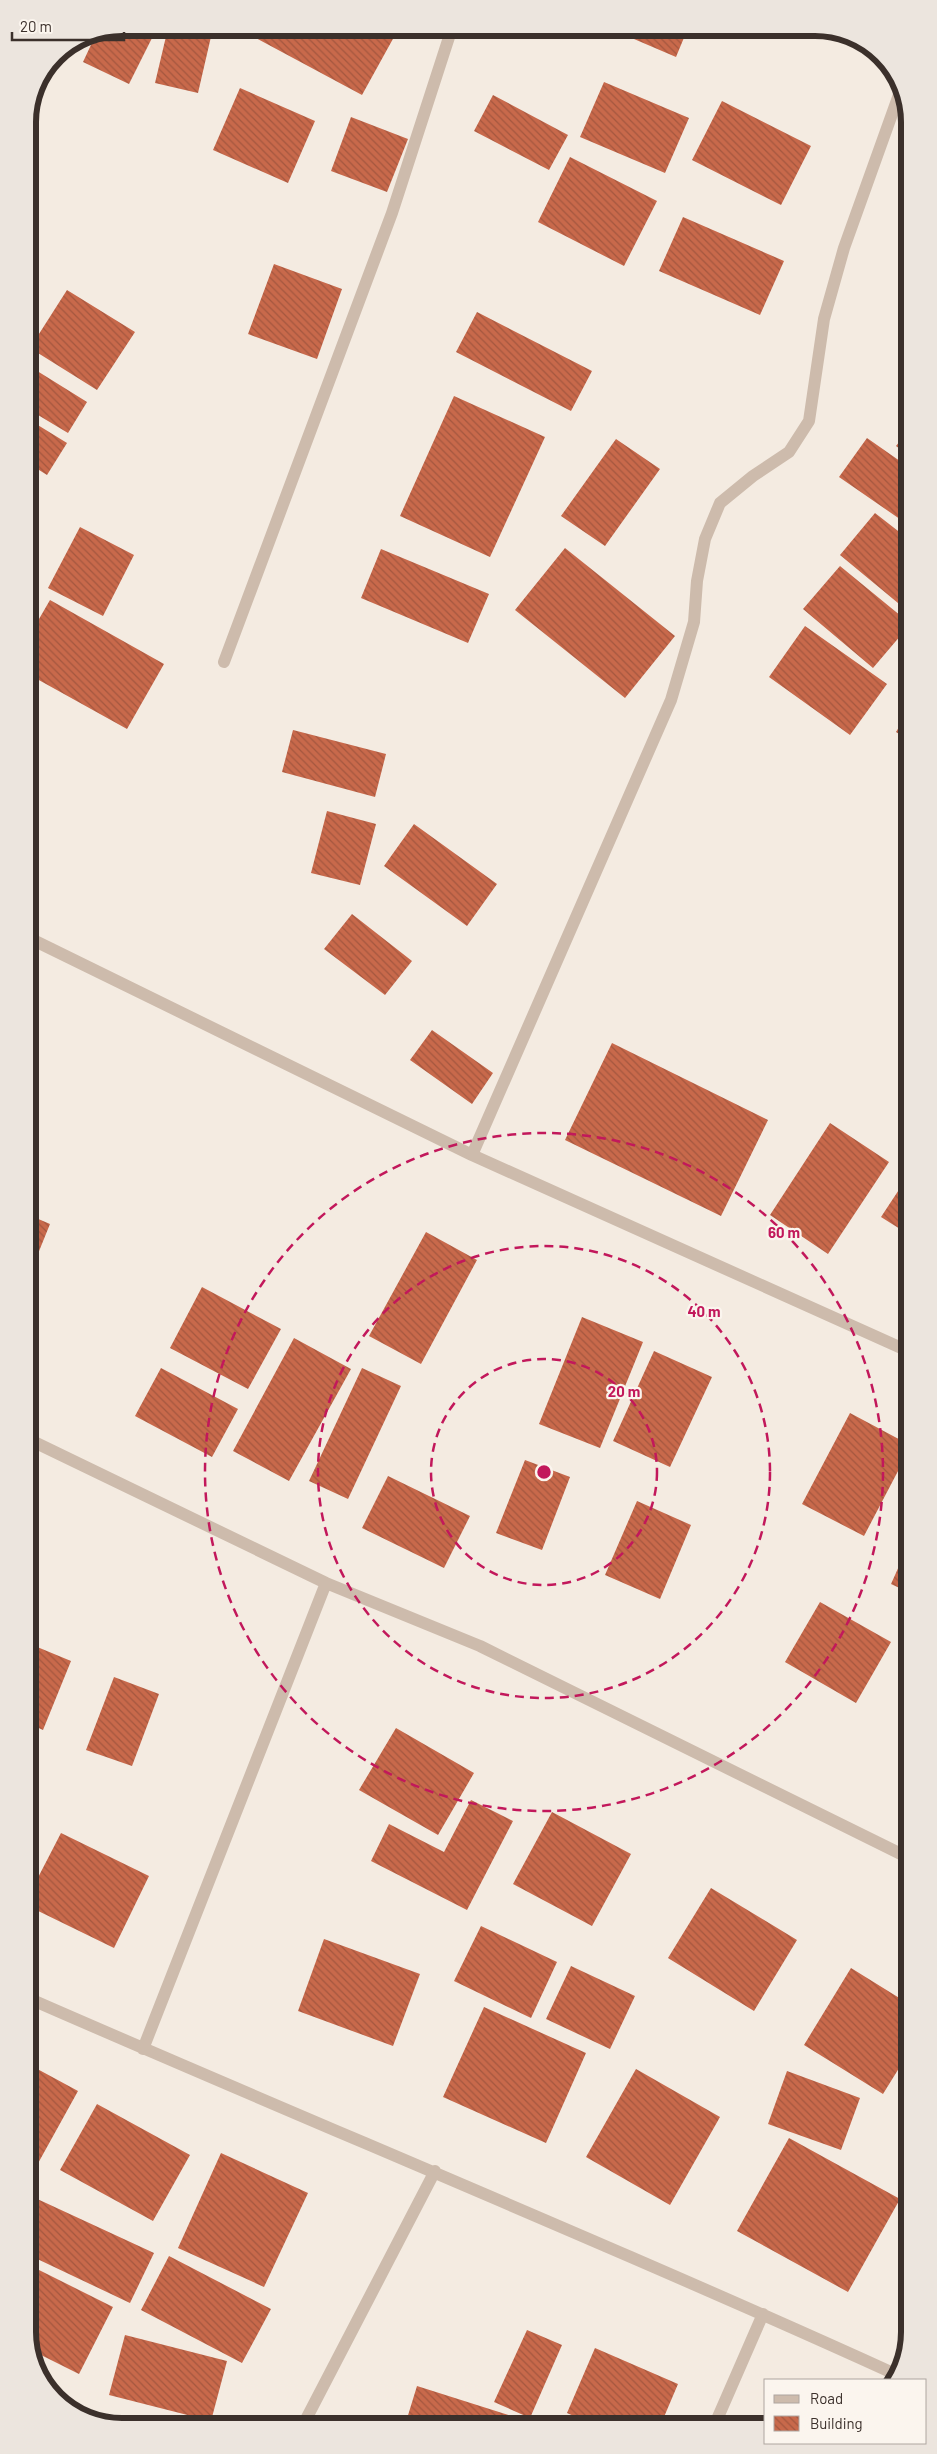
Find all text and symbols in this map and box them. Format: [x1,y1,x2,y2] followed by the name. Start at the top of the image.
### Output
[12,10,125,42] scale bar
[20,17,52,35] text: 20 m
[768,1223,800,1241] text: 60 m
[687,1302,721,1320] text: 40 m
[608,1382,640,1400] text: 20 m
[535,1463,553,1481] centre of rings
[764,2379,927,2444] legend
[810,2389,843,2407] text: Road
[810,2414,863,2432] text: Building

